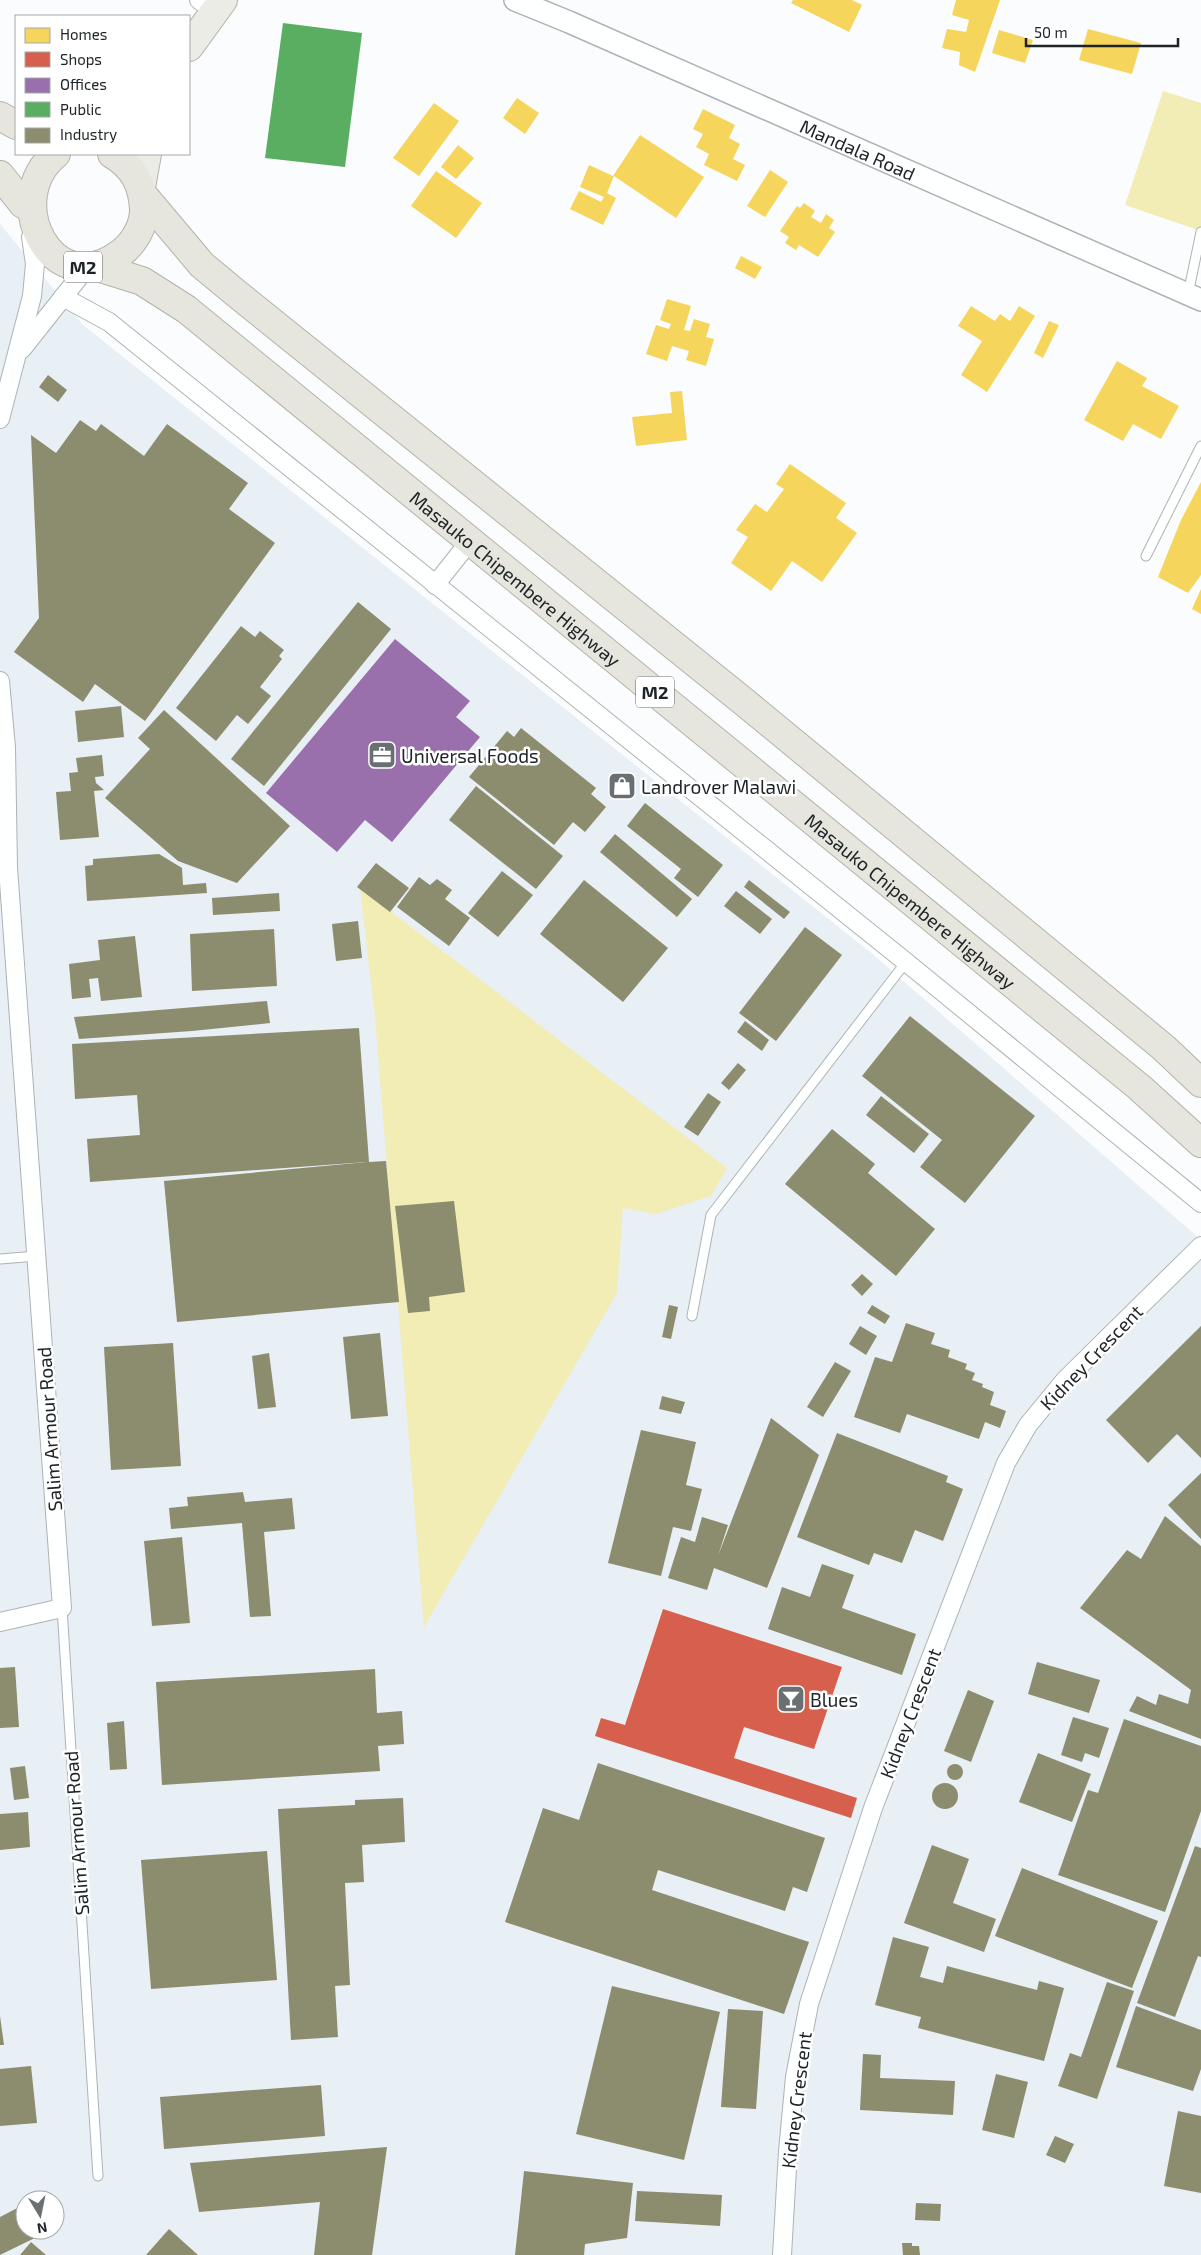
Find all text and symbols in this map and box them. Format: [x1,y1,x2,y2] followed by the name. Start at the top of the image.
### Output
[15,15,190,155] legend
[1026,15,1178,47] scale bar
[1034,23,1068,41] text: 50 m
[60,25,107,43] text: Homes
[60,50,102,68] text: Shops
[60,75,107,93] text: Offices
[60,100,101,118] text: Public
[797,114,919,185] street label: Mandala Road
[60,125,117,143] text: Industry
[64,252,102,282] road number: M2
[406,485,626,671] street label: Masauko Chipembere Highway
[636,676,674,708] road number: M2
[367,740,397,770] office icon: Universal Foods
[401,744,539,767] place label: Universal Foods
[607,771,637,801] shop icon: Landrover Malawi
[641,775,796,798] place label: Landrover Malawi
[801,808,1021,993] street label: Masauko Chipembere Highway
[1035,1300,1147,1414] street label: Kidney Crescent
[32,1346,66,1512] street label: Salim Armour Road
[875,1645,945,1781] street label: Kidney Crescent
[776,1684,806,1714] bar icon: Blues
[810,1688,858,1711] place label: Blues
[59,1750,93,1916] street label: Salim Armour Road
[776,2030,816,2170] street label: Kidney Crescent
[15,2190,65,2240] north arrow
[36,2219,49,2238] text: N

